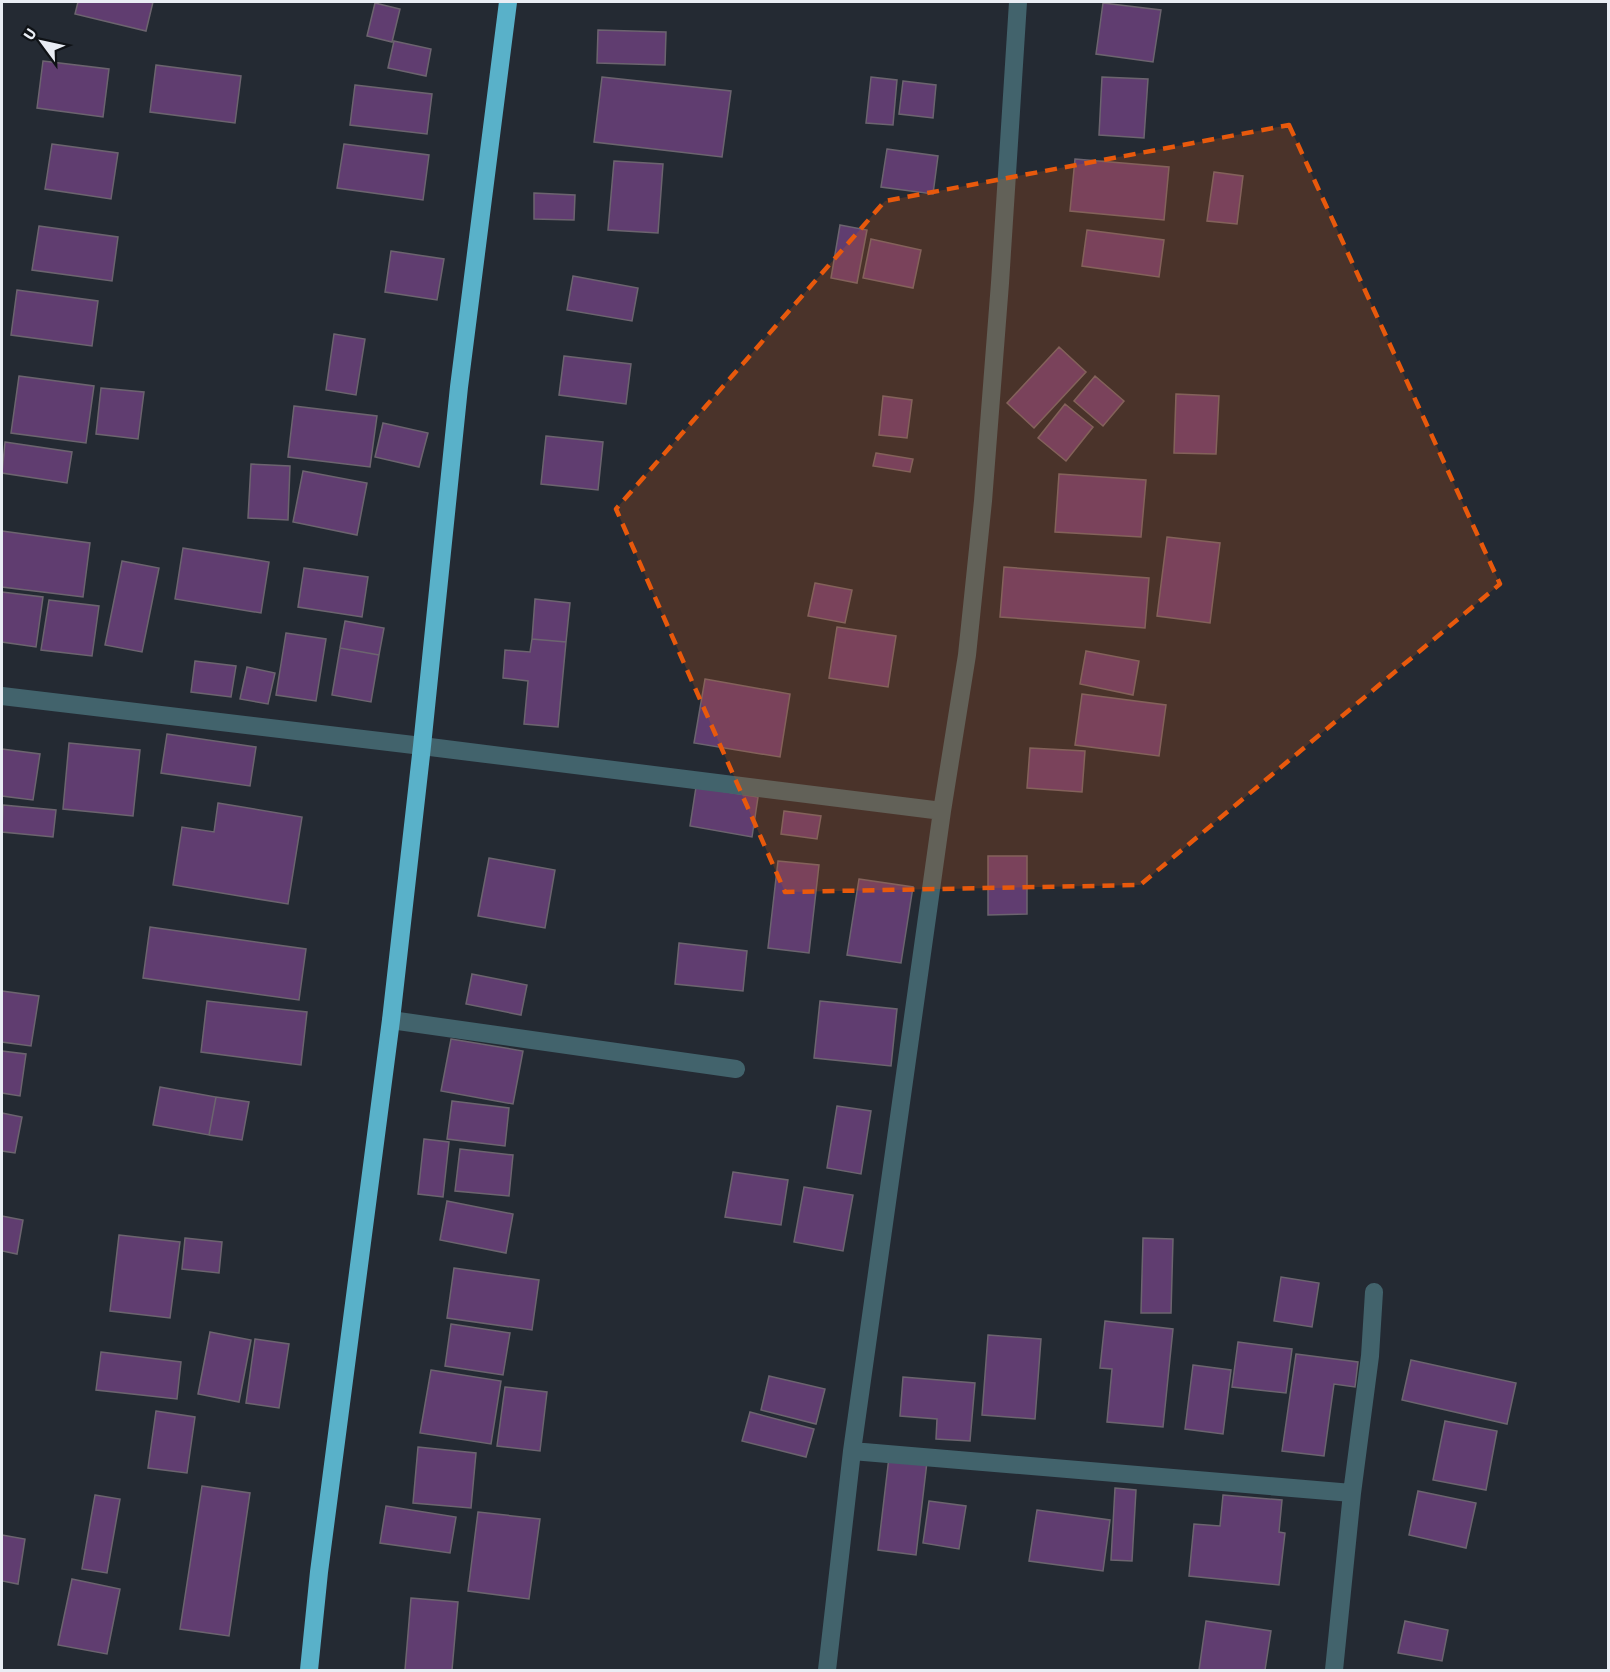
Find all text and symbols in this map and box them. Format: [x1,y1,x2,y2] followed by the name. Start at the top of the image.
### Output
[12,12,72,72] north arrow
[18,24,42,45] text: U

